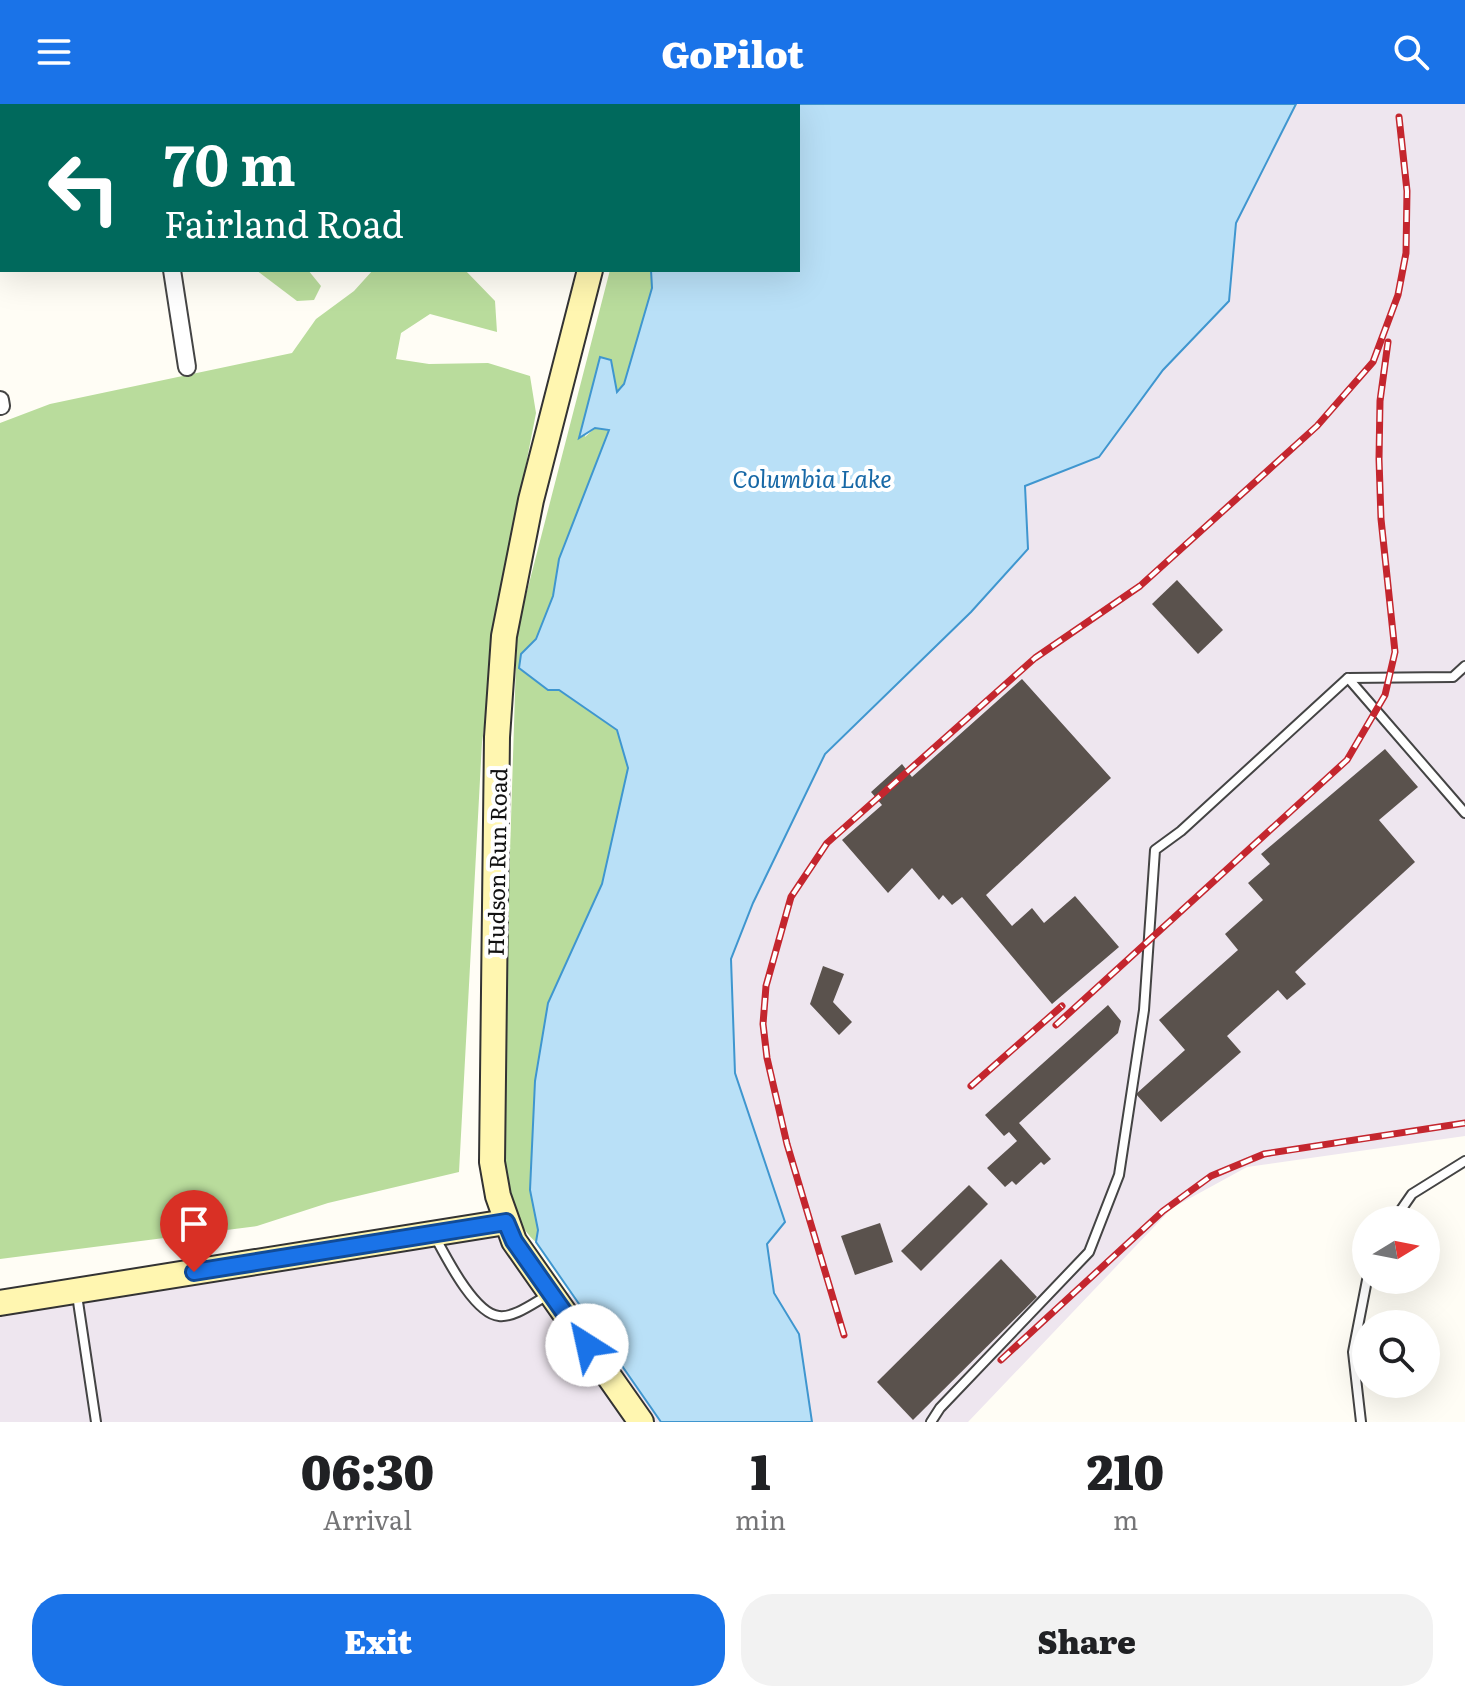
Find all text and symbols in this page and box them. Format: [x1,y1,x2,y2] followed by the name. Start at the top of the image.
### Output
[661,26,804,79] text: GoPilot
[32,30,76,74] icon: menu
[1389,30,1433,74] icon: search
[164,120,296,203] text: 70 m
[32,136,136,240] icon: left
[164,196,404,249] text: Fairland Road
[732,460,892,495] water label: Columbia Lake
[478,768,514,956] street label: Hudson Run Road
[160,1190,228,1272] pin
[172,1202,216,1246] icon: arrive
[1352,1206,1440,1294] north arrow
[1352,1206,1440,1398] map controls
[545,1303,629,1387] position arrow
[1352,1310,1440,1398] button: search
[301,1434,434,1505] text: 06:30
[750,1434,770,1505] text: 1
[1087,1434,1164,1505] text: 210
[323,1499,412,1538] text: Arrival
[735,1499,786,1538] text: min
[1113,1499,1138,1538] text: m
[32,1594,725,1686] button: Exit
[741,1594,1433,1686] button: Share

